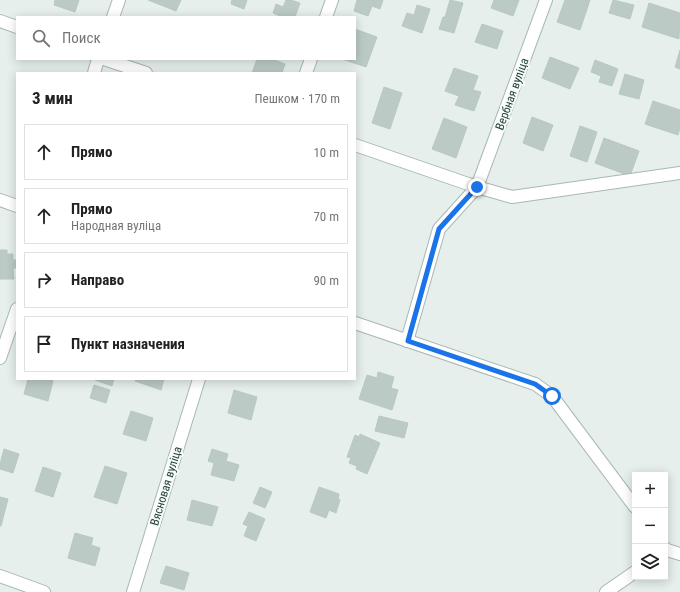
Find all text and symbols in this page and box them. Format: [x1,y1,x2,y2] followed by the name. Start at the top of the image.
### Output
[16,16,356,60] search box
[30,27,52,49] icon: search
[62,29,101,47] text: Поиск
[492,56,532,132] street label: Вербная вуліца
[32,88,73,108] text: 3 мин
[254,91,340,106] text: Пешком · 170 m
[33,141,55,163] icon: ahead
[71,143,112,161] text: Прямо
[313,145,339,160] text: 10 m
[468,178,486,196] route end
[71,200,112,218] text: Прямо
[33,205,55,227] icon: ahead
[313,209,339,224] text: 70 m
[71,218,161,233] text: Народная вуліца
[33,269,55,291] icon: right
[71,271,124,289] text: Направо
[313,273,339,288] text: 90 m
[33,333,55,355] icon: arrive
[71,335,185,353] text: Пункт назначения
[543,387,561,405] route start
[147,445,185,527] street label: Вясновая вуліца
[632,472,668,580] map controls
[632,472,668,508] button: +
[632,508,668,544] button: −
[632,544,668,580] button: layers

